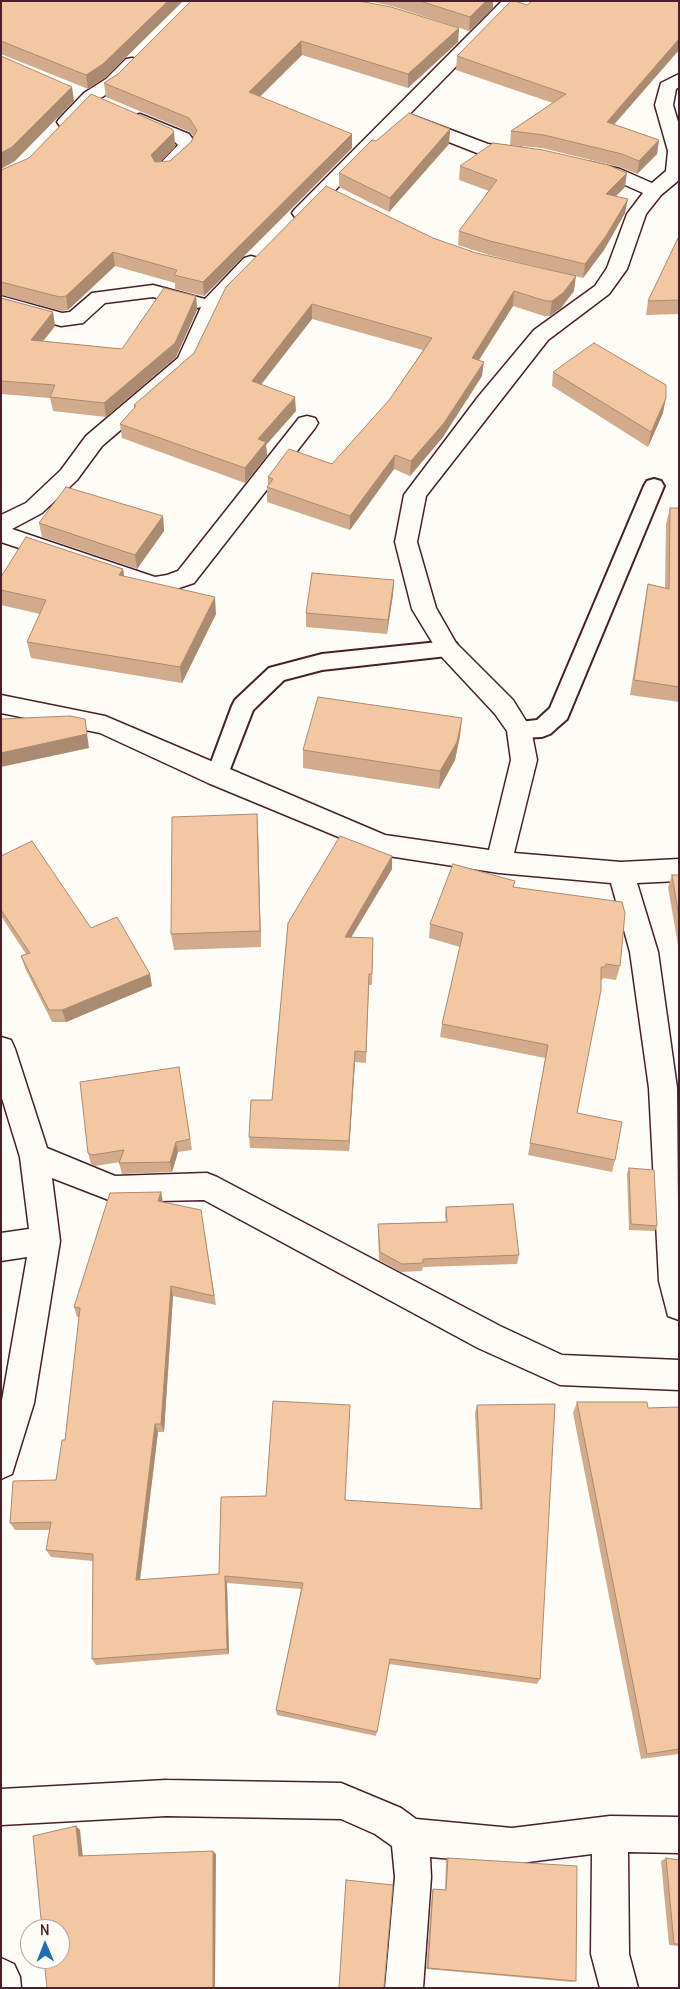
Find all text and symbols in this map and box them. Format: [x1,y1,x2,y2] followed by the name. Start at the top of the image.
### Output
[20,1919,70,1969] north arrow
[40,1921,50,1939] text: N

